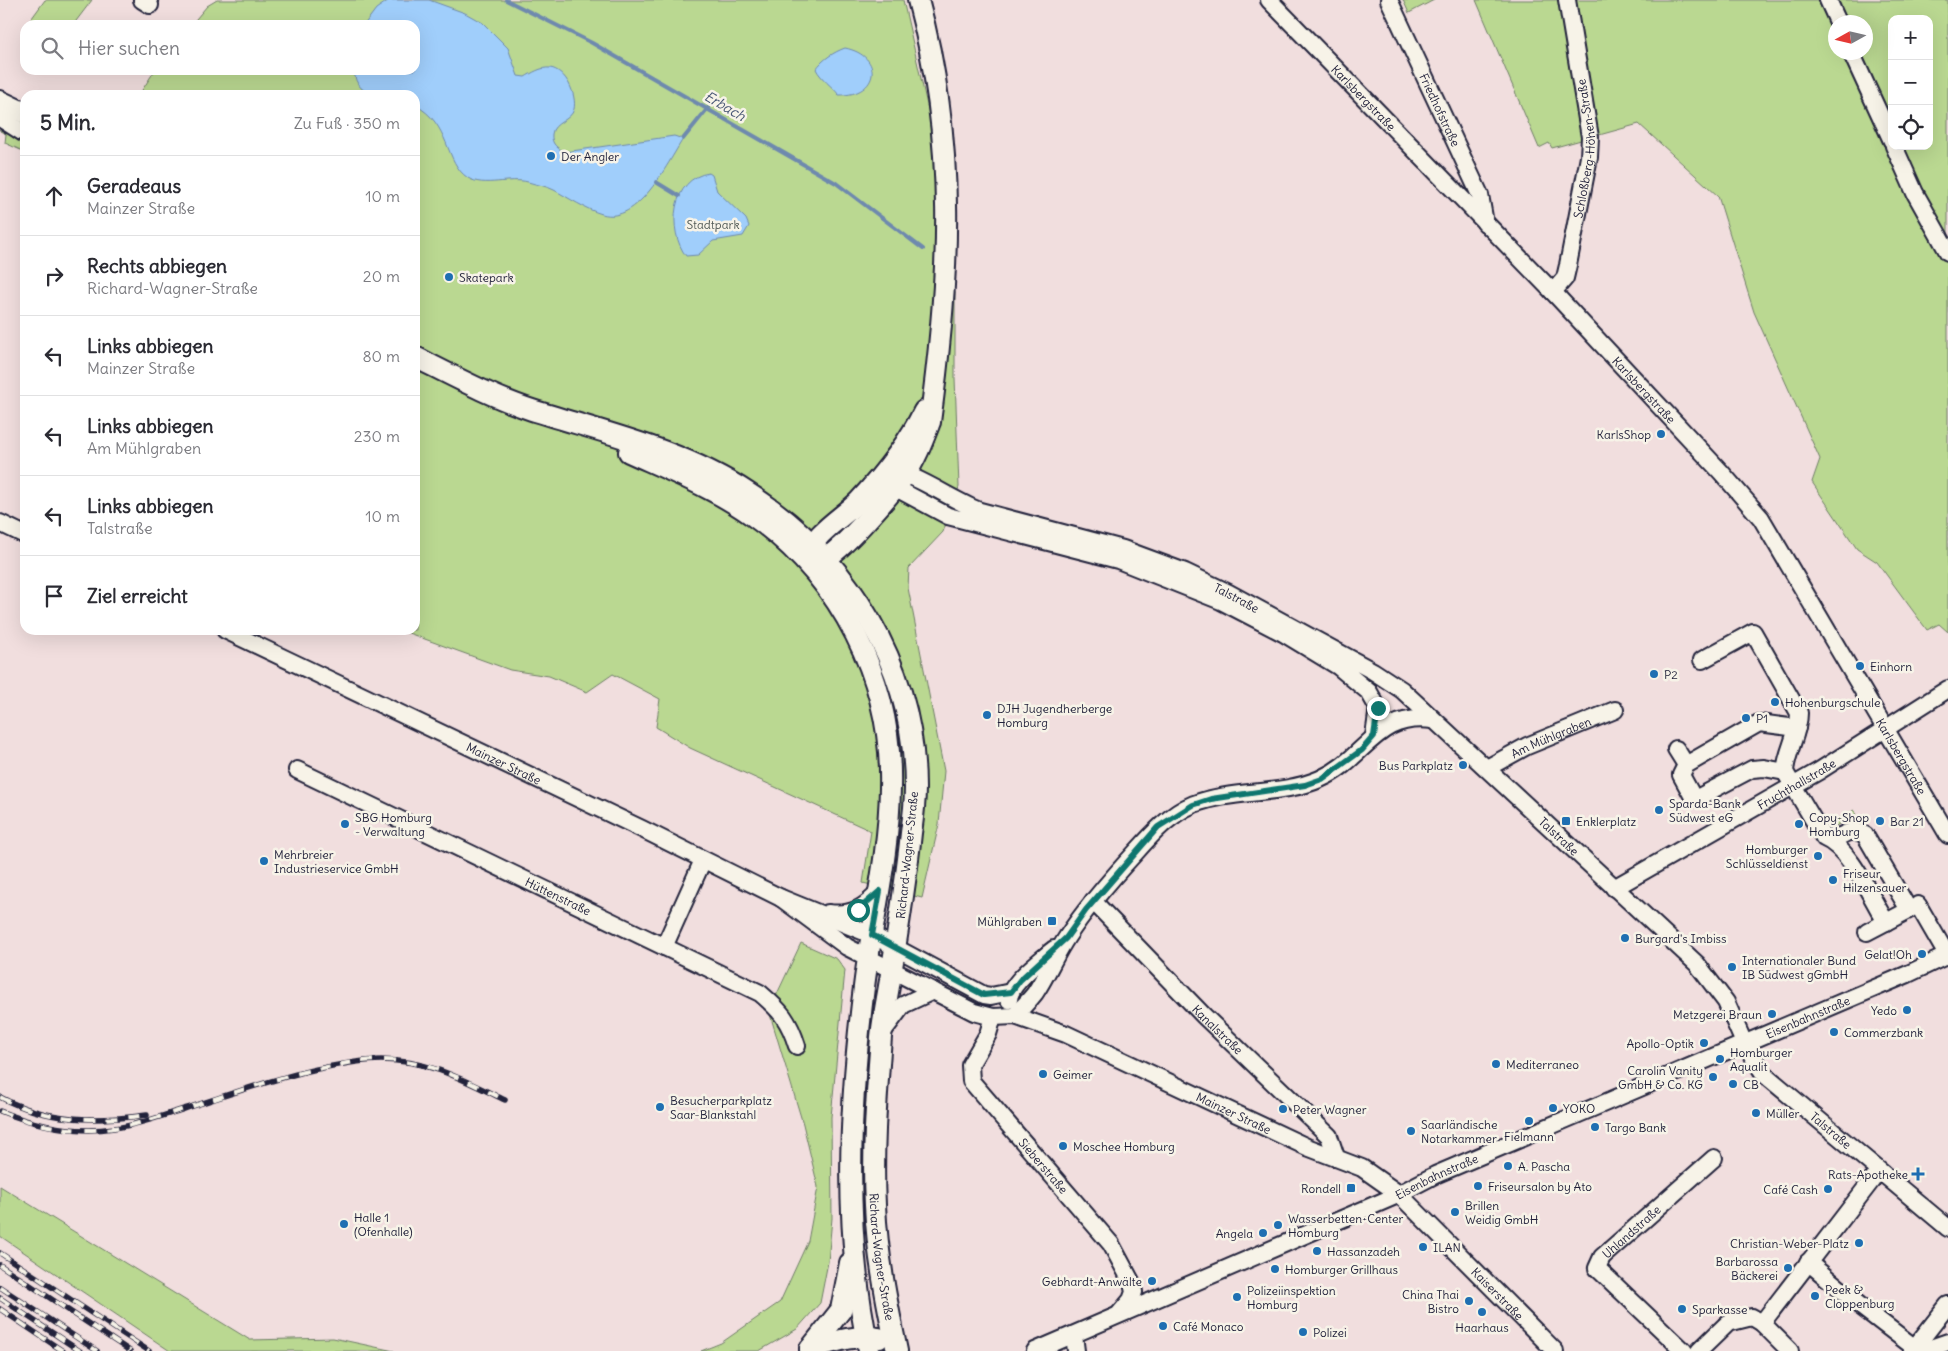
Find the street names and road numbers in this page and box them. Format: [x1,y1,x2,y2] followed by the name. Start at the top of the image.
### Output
[1328,61,1399,134] street label: Karlsbergstraße
[1417,71,1464,149] street label: Friedhofstraße
[1570,78,1598,220] street label: Schloßberg-Höhen-Straße
[1609,353,1679,426] street label: Karlsbergstraße
[1212,579,1262,616] street label: Talstraße
[1508,713,1593,761] street label: Am Mühlgraben
[1873,715,1930,797] street label: Karlsbergstraße
[464,739,544,787] street label: Mainzer Straße
[1754,755,1838,812] street label: Fruchthallstraße
[893,790,921,920] street label: Richard-Wagner-Straße
[1536,814,1582,858] street label: Talstraße
[523,874,594,918] street label: Hüttenstraße
[1763,992,1852,1041] street label: Eisenbahnstraße
[1189,1001,1246,1057] street label: Kanalstraße
[1194,1089,1274,1137] street label: Mainzer Straße
[1807,1109,1855,1152] street label: Talstraße
[1016,1135,1071,1196] street label: Sieberstraße
[1392,1150,1480,1202] street label: Eisenbahnstraße
[867,1193,898,1322] street label: Richard-Wagner-Straße
[1599,1202,1663,1261] street label: Uhlandstraße
[1469,1264,1527,1323] street label: Kaiserstraße

